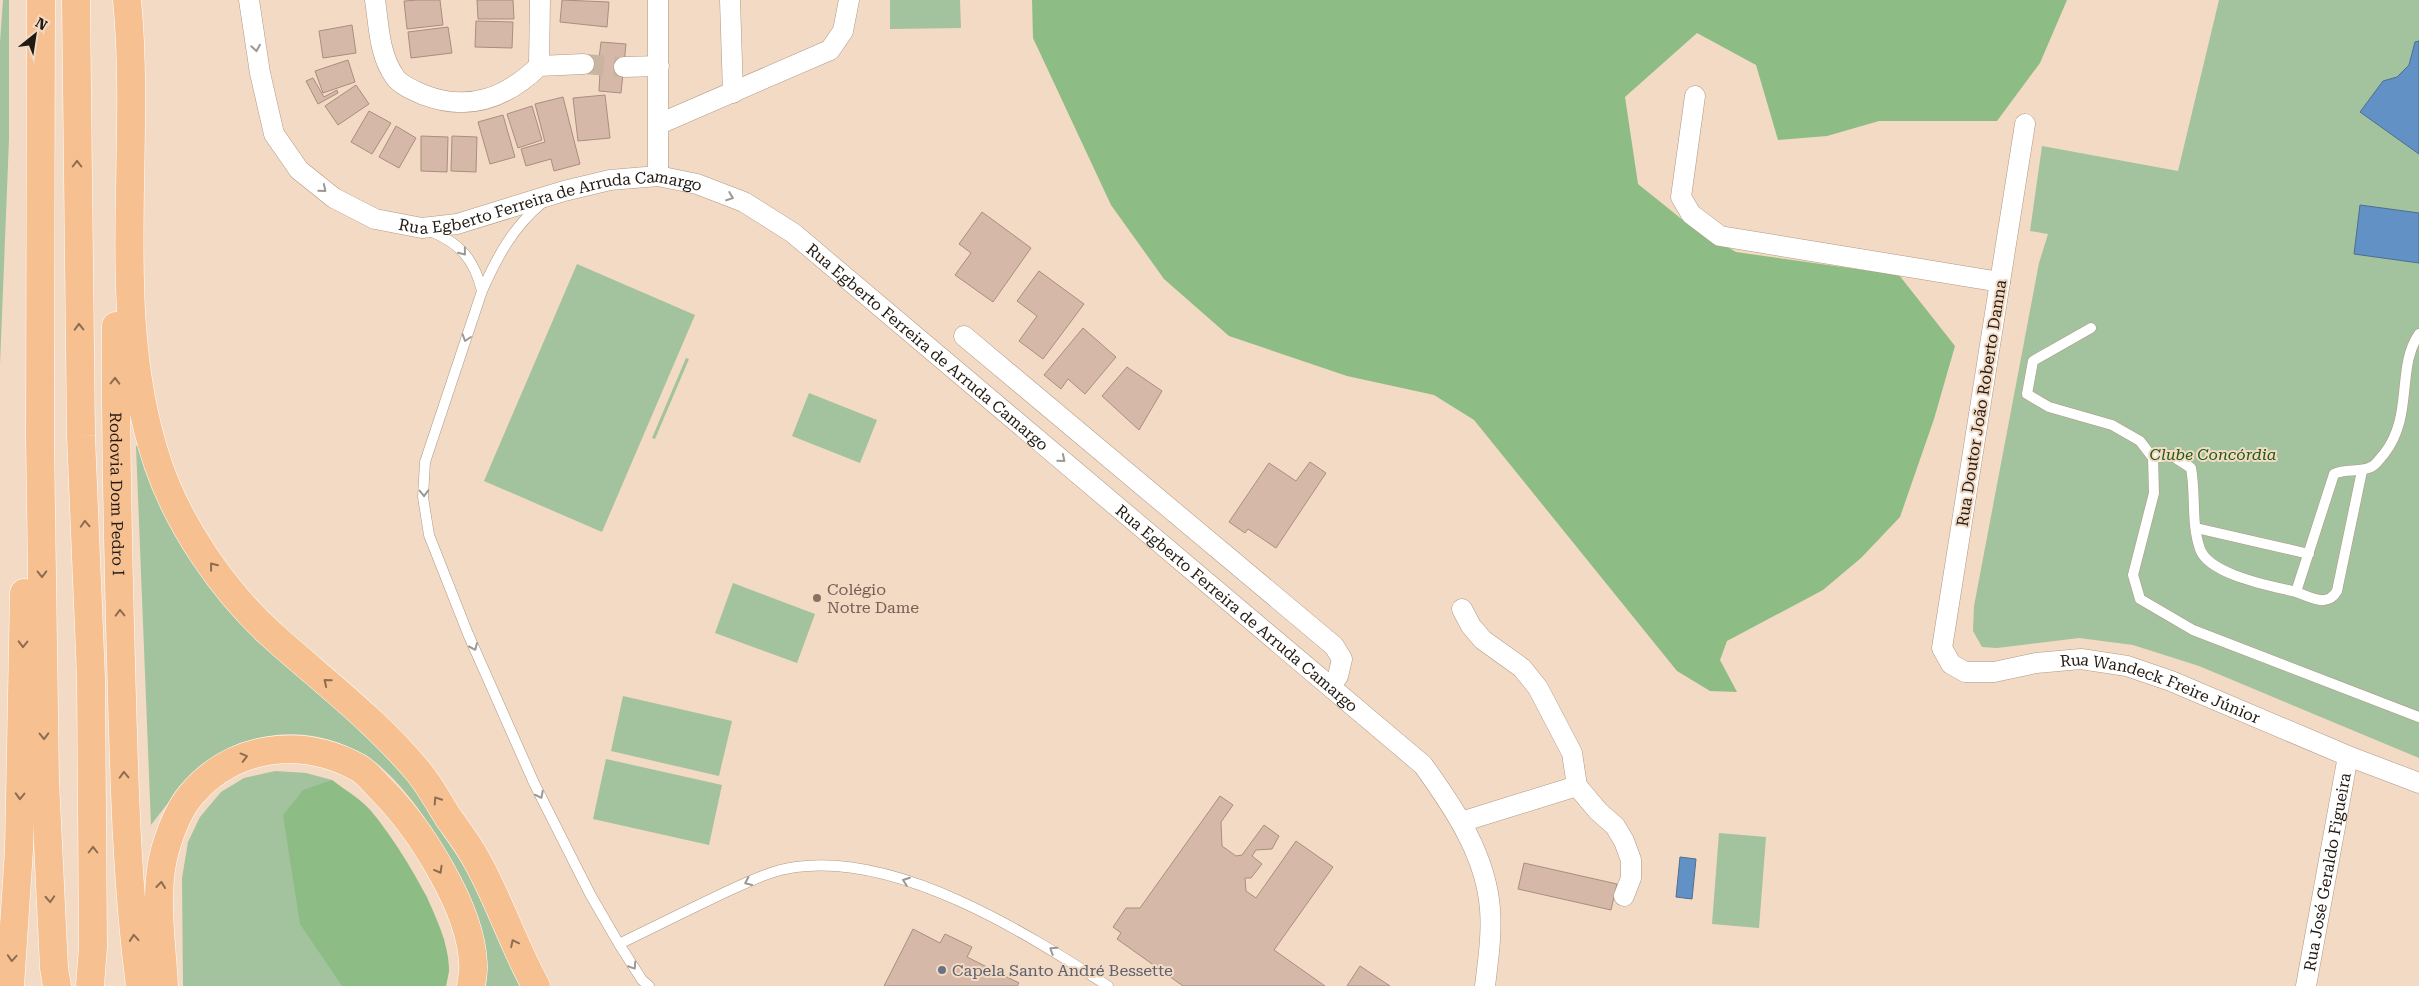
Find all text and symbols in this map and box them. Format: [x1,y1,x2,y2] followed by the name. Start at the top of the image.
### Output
[10,10,60,60] north arrow
[33,14,50,33] text: N
[251,44,261,53] one-way arrow
[72,160,82,168] one-way arrow
[397,167,705,238] street label: Rua Egberto Ferreira de Arruda Camargo
[318,184,327,193] one-way arrow
[725,191,733,201] one-way arrow
[802,239,1052,455] street label: Rua Egberto Ferreira de Arruda Camargo
[457,247,466,256] one-way arrow
[1953,278,2010,528] street label: Rua Doutor João Roberto Danna
[73,322,84,330] one-way arrow
[462,333,472,341] one-way arrow
[110,376,120,384] one-way arrow
[106,412,128,576] street label: Rodovia Dom Pedro I
[2150,445,2277,464] park label: Clube Concórdia
[1056,454,1065,462] one-way arrow
[419,490,429,498] one-way arrow
[1112,501,1362,716] street label: Rua Egberto Ferreira de Arruda Camargo
[79,520,90,528] one-way arrow
[210,563,219,572] one-way arrow
[37,570,47,578] one-way arrow
[827,580,919,617] place label: Colégio Notre Dame
[811,592,823,604] marker: Colégio Notre Dame
[115,609,125,616] one-way arrow
[18,640,28,648] one-way arrow
[468,642,479,651] one-way arrow
[2059,650,2263,728] street label: Rua Wandeck Freire Júnior
[323,679,332,688] one-way arrow
[39,732,49,740] one-way arrow
[240,753,248,763] one-way arrow
[119,771,130,779] one-way arrow
[2300,771,2355,973] street label: Rua José Geraldo Figueira
[534,790,544,799] one-way arrow
[15,792,25,800] one-way arrow
[434,796,443,806] one-way arrow
[88,846,98,854] one-way arrow
[433,865,443,874] one-way arrow
[744,876,753,887] one-way arrow
[902,877,911,887] one-way arrow
[155,881,166,889] one-way arrow
[45,895,56,903] one-way arrow
[129,933,140,941] one-way arrow
[510,939,520,948] one-way arrow
[1049,947,1058,956] one-way arrow
[6,954,17,962] one-way arrow
[627,960,637,969] one-way arrow
[952,961,1173,980] place label: Capela Santo André Bessette
[936,964,948,976] marker: Capela Santo André Bessette

